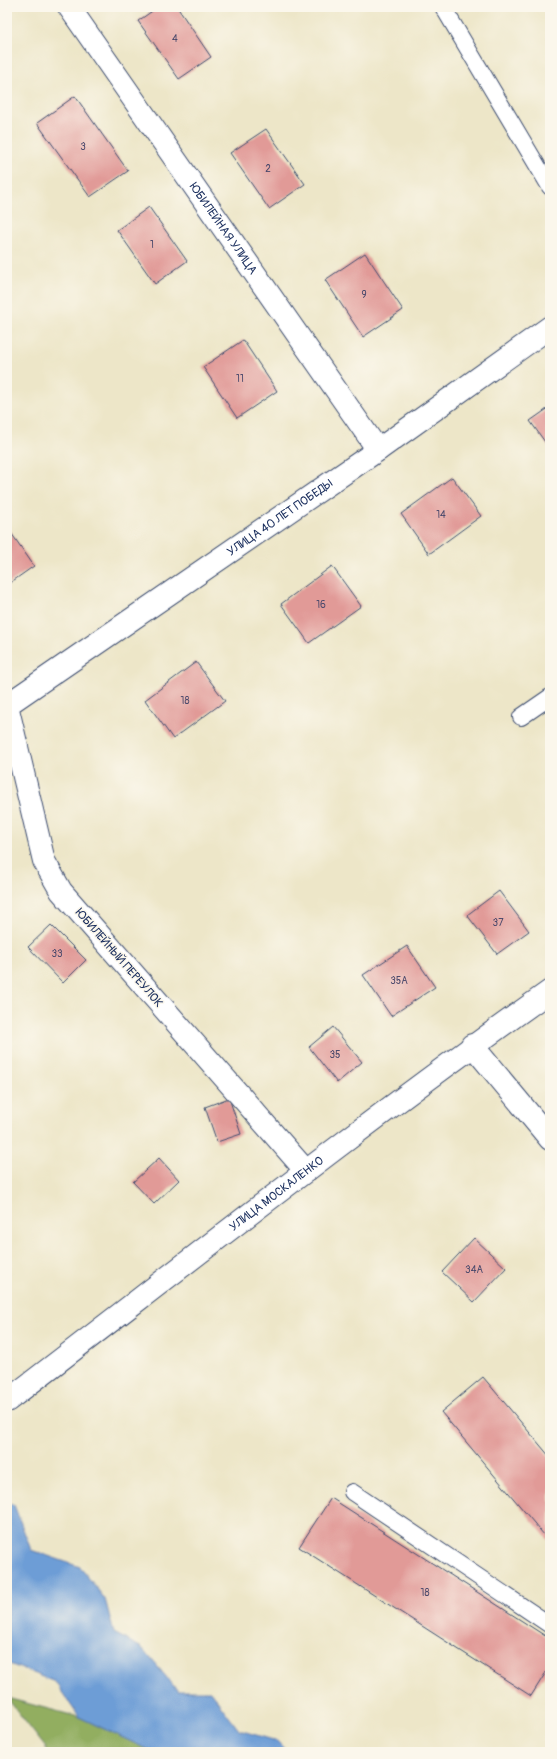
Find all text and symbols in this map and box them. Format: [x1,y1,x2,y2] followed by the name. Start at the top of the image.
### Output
[172,33,178,45] house number: 4
[80,141,86,153] house number: 3
[265,163,271,175] house number: 2
[186,180,261,277] street label: ЮБИЛЕЙНАЯ УЛИЦА
[150,239,154,251] house number: 1
[361,289,367,301] house number: 9
[236,373,244,385] house number: 11
[224,476,336,559] street label: УЛИЦА 40 ЛЕТ ПОБЕДЫ
[436,509,446,521] house number: 14
[316,599,326,611] house number: 16
[181,695,189,707] house number: 18
[72,906,166,1011] street label: ЮБИЛЕЙНЫЙ ПЕРЕУЛОК
[493,917,504,929] house number: 37
[51,948,63,960] house number: 33
[390,975,408,987] house number: 35А
[330,1049,341,1061] house number: 35
[226,1153,327,1234] street label: УЛИЦА МОСКАЛЕНКО
[465,1264,483,1276] house number: 34А
[421,1587,429,1599] house number: 18

